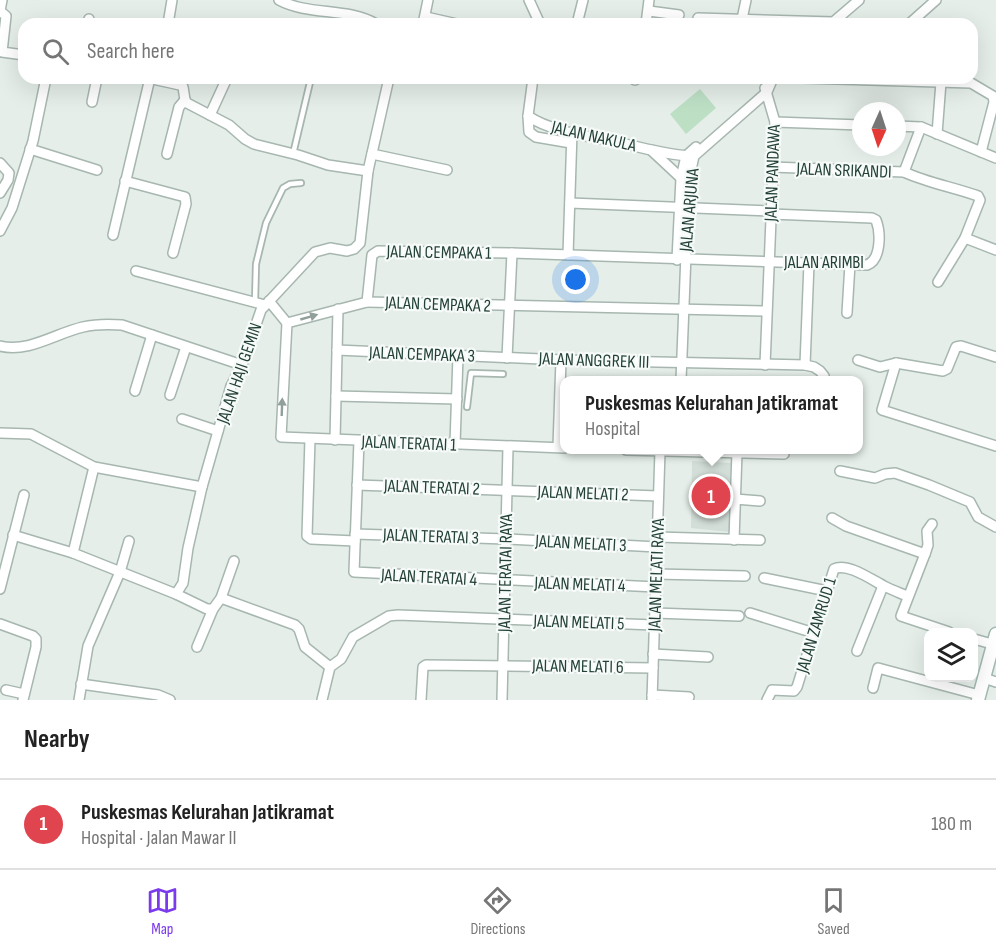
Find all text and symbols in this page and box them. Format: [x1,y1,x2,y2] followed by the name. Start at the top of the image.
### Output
[18,18,978,84] search box
[39,35,72,68] icon: search
[87,38,174,65] text: Search here
[852,102,906,156] north arrow
[548,116,639,157] street label: JALAN NAKULA
[760,124,785,223] street label: JALAN PANDAWA
[795,158,892,183] street label: JALAN SRIKANDI
[675,167,704,254] street label: JALAN ARJUNA
[385,241,492,264] street label: JALAN CEMPAKA 1
[783,252,864,273] street label: JALAN ARIMBI
[561,265,590,294] your location
[384,292,491,317] street label: JALAN CEMPAKA 2
[300,312,318,321] one-way arrow
[212,320,267,427] street label: JALAN HAJI GEMIN
[368,342,475,367] street label: JALAN CEMPAKA 3
[537,348,650,373] street label: JALAN ANGGREK III
[560,376,863,454] popup
[585,390,838,417] text: Puskesmas Kelurahan Jatikramat
[278,398,287,417] one-way arrow
[585,417,640,441] text: Hospital
[360,431,457,456] street label: JALAN TERATAI 1
[692,474,730,518] pin: 1
[383,475,480,500] street label: JALAN TERATAI 2
[536,481,629,506] street label: JALAN MELATI 2
[494,513,517,633] street label: JALAN TERATAI RAYA
[644,518,669,633] street label: JALAN MELATI RAYA
[382,524,479,549] street label: JALAN TERATAI 3
[534,531,627,556] street label: JALAN MELATI 3
[379,564,478,591] street label: JALAN TERATAI 4
[533,572,626,597] street label: JALAN MELATI 4
[792,574,841,677] street label: JALAN ZAMRUD 1
[532,610,625,635] street label: JALAN MELATI 5
[924,628,978,682] map controls
[924,628,978,682] button: layers
[531,655,624,678] street label: JALAN MELATI 6
[24,724,90,755] text: Nearby
[81,799,334,826] text: Puskesmas Kelurahan Jatikramat
[40,812,47,836] text: 1
[931,812,972,836] text: 180 m
[81,826,237,850] text: Hospital · Jalan Mawar II
[146,884,179,939] tab: Map
[470,884,526,939] tab: Directions
[817,884,850,939] tab: Saved

